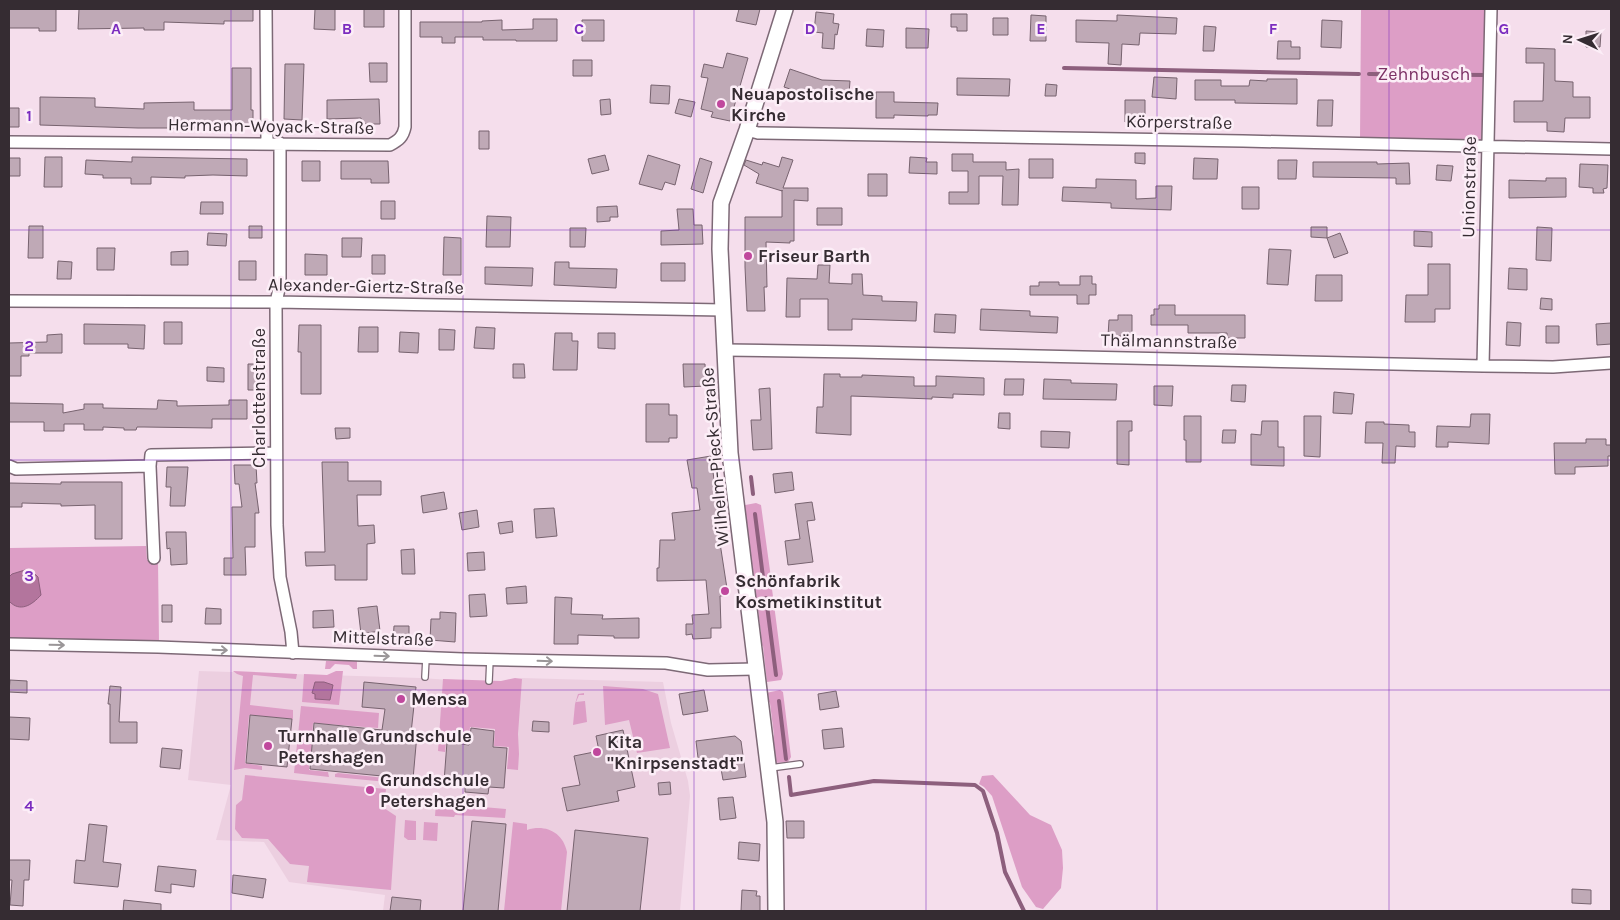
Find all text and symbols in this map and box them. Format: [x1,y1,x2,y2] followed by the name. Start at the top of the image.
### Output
[1555,15,1605,65] north arrow
[111,19,121,38] text: A
[342,19,352,38] text: B
[574,19,584,38] text: C
[805,19,816,38] text: D
[1036,19,1046,38] text: E
[1269,19,1278,38] text: F
[1499,19,1509,38] text: G
[1559,34,1576,45] text: N
[1378,63,1470,85] park label: Zehnbusch
[731,83,874,126] place label: Neuapostolische Kirche
[715,98,727,110] marker: Neuapostolische Kirche
[26,106,32,125] text: 1
[1126,110,1232,134] street label: Körperstraße
[168,113,374,139] street label: Hermann-Woyack-Straße
[1457,136,1481,238] street label: Unionstraße
[758,245,870,267] place label: Friseur Barth
[742,250,754,262] marker: Friseur Barth
[268,273,464,299] street label: Alexander-Giertz-Straße
[248,328,270,468] street label: Charlottenstraße
[1101,329,1237,353] street label: Thälmannstraße
[24,336,34,355] text: 2
[696,367,734,547] street label: Wilhelm-Pieck-Straße
[24,566,34,585] text: 3
[735,570,882,613] place label: Schönfabrik Kosmetikinstitut
[719,585,731,597] marker: Schönfabrik Kosmetikinstitut
[332,625,434,651] street label: Mittelstraße
[49,640,65,649] one-way arrow
[212,645,228,654] one-way arrow
[374,651,390,661] one-way arrow
[536,656,552,665] one-way arrow
[411,688,468,710] place label: Mensa
[395,693,407,705] marker: Mensa
[278,725,472,768] place label: Turnhalle Grundschule Petershagen
[607,731,743,774] place label: Kita "Knirpsenstadt"
[262,740,274,752] marker: Turnhalle Grundschule Petershagen
[591,746,603,758] marker: Kita "Knirpsenstadt"
[380,769,489,812] place label: Grundschule Petershagen
[364,784,376,796] marker: Grundschule Petershagen
[24,796,34,815] text: 4

